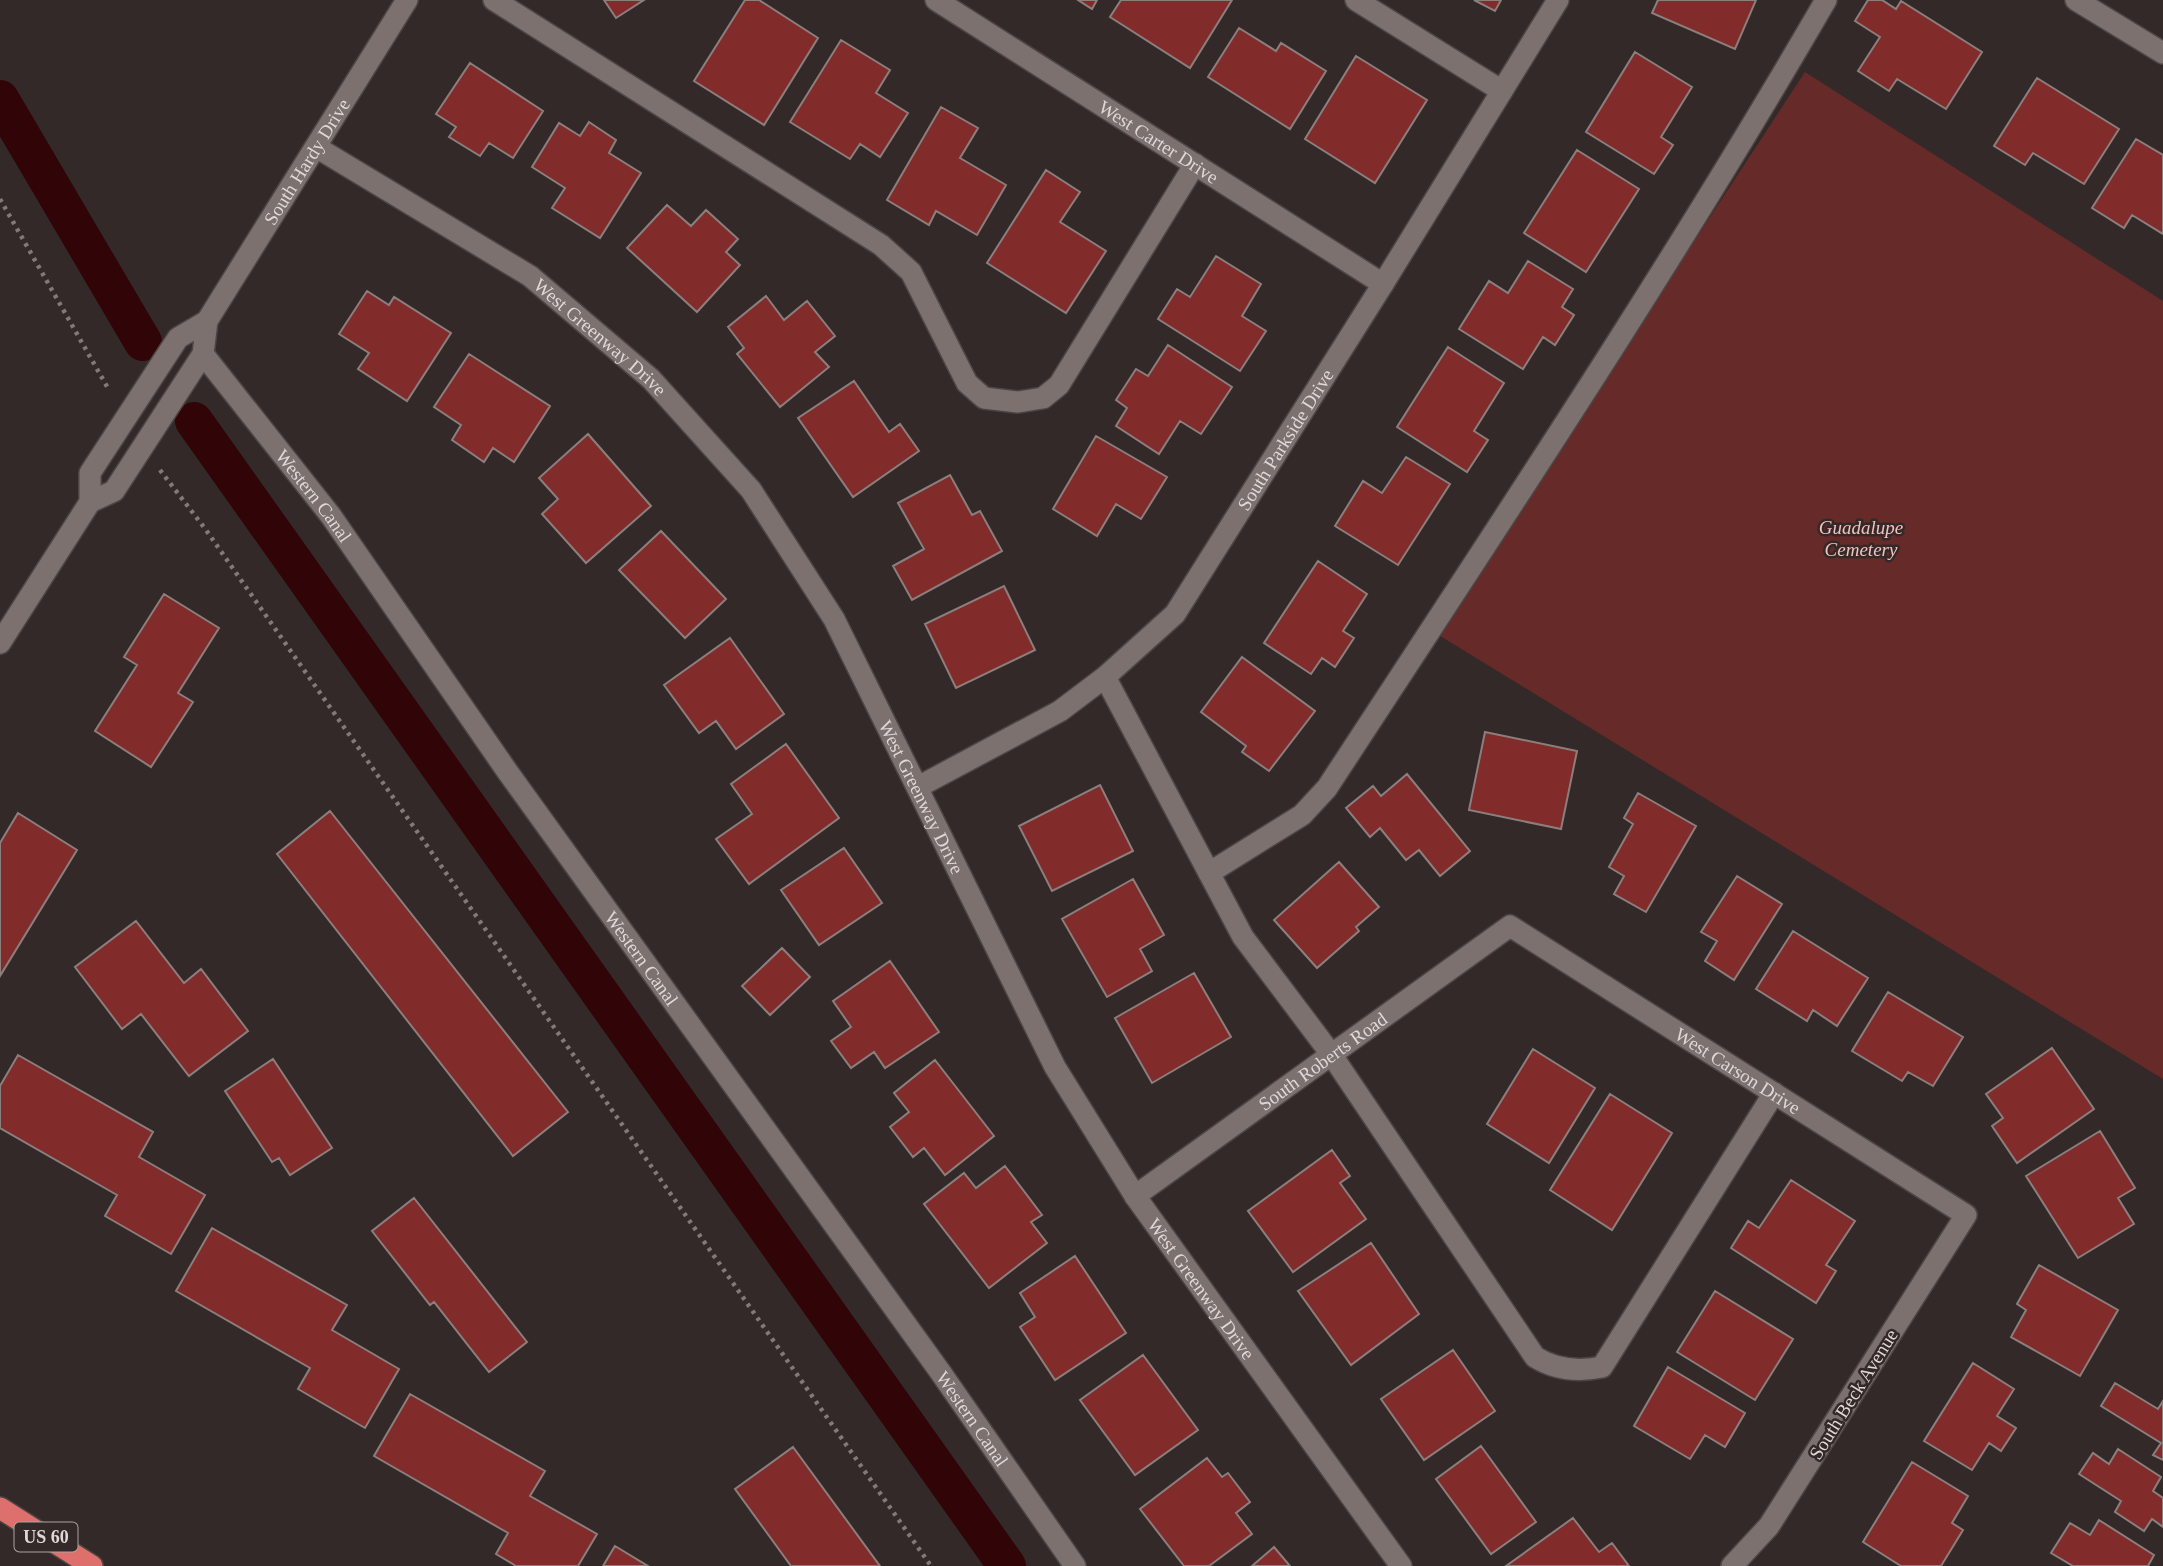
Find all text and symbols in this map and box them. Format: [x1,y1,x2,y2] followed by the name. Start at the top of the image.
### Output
[260,95,354,229] street label: South Hardy Drive
[1095,96,1222,188] street label: West Carter Drive
[530,274,671,400] street label: West Greenway Drive
[1233,365,1338,514] street label: South Parkside Drive
[272,446,356,546] street label: Western Canal
[1819,517,1903,560] park label: Guadalupe Cemetery
[875,717,968,877] street label: West Greenway Drive
[601,907,682,1010] street label: Western Canal
[1254,1008,1391,1115] street label: South Roberts Road
[1671,1023,1804,1118] street label: West Carson Drive
[1144,1214,1259,1363] street label: West Greenway Drive
[1805,1325,1902,1463] street label: South Beck Avenue
[932,1367,1013,1470] street label: Western Canal
[14,1522,78,1552] road number: US 60

